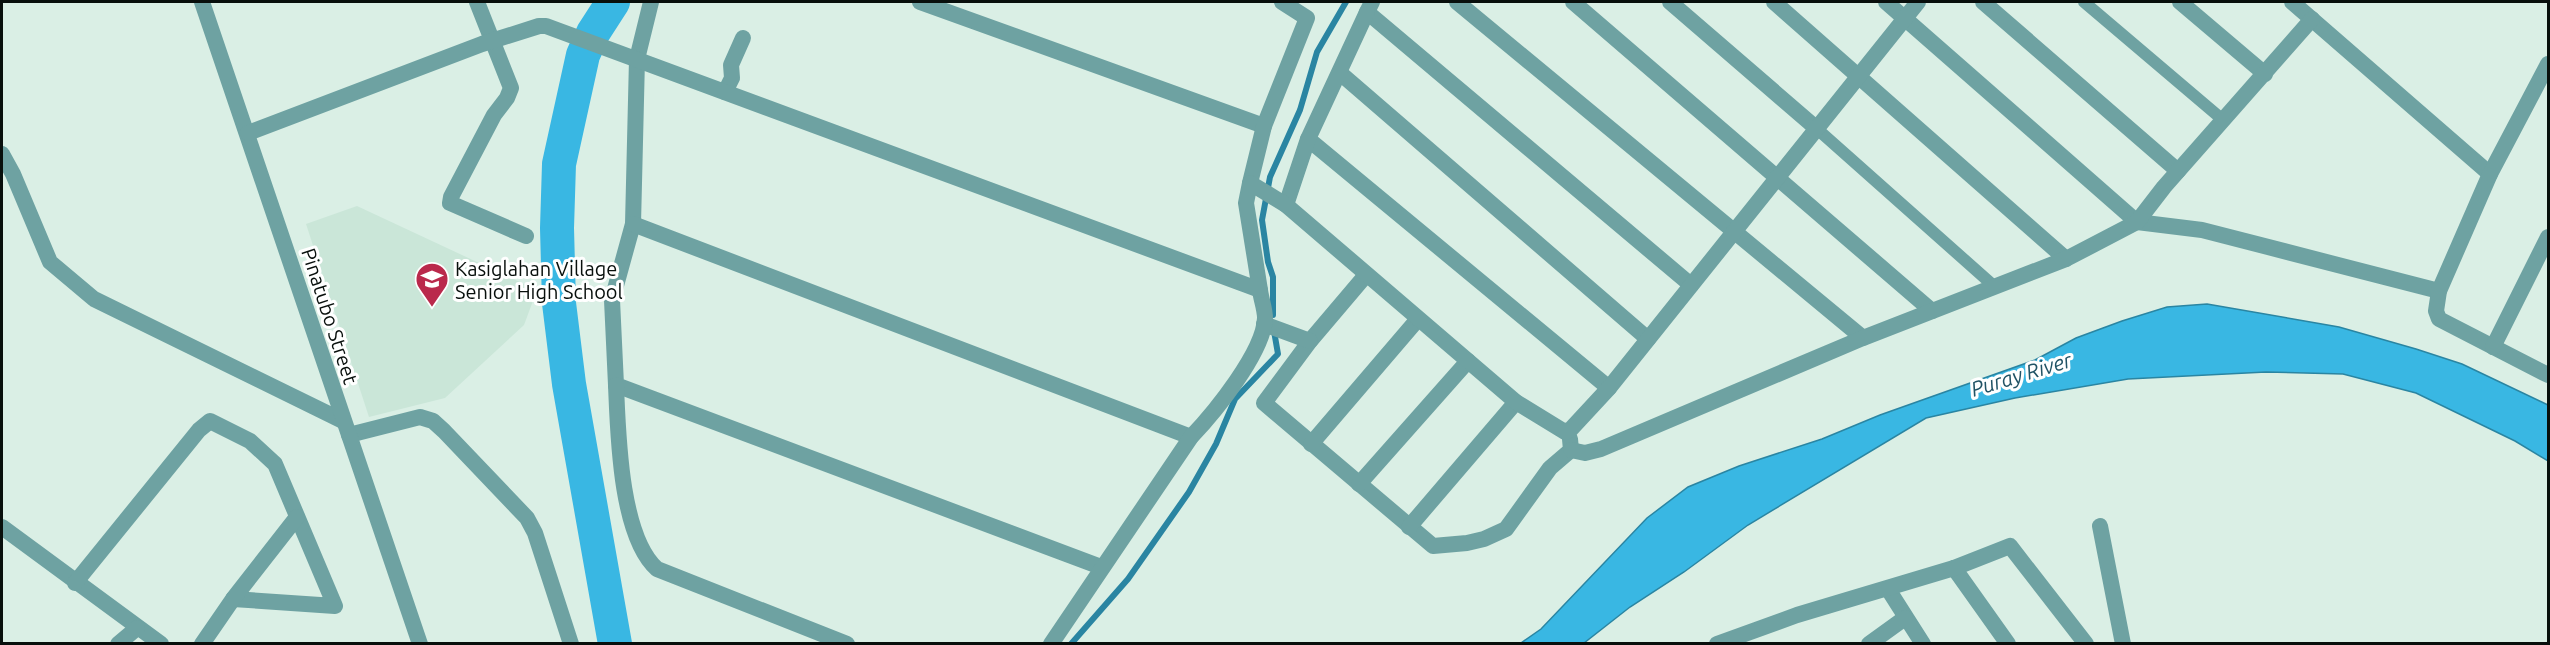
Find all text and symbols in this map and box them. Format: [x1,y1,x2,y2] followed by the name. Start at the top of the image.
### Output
[297,245,363,387] street label: Pinatubo Street
[455,257,623,303] place label: Kasiglahan Village Senior High School
[414,261,450,308] school or university icon: Kasiglahan Village Senior High School
[1968,347,2075,401] water label: Puray River

